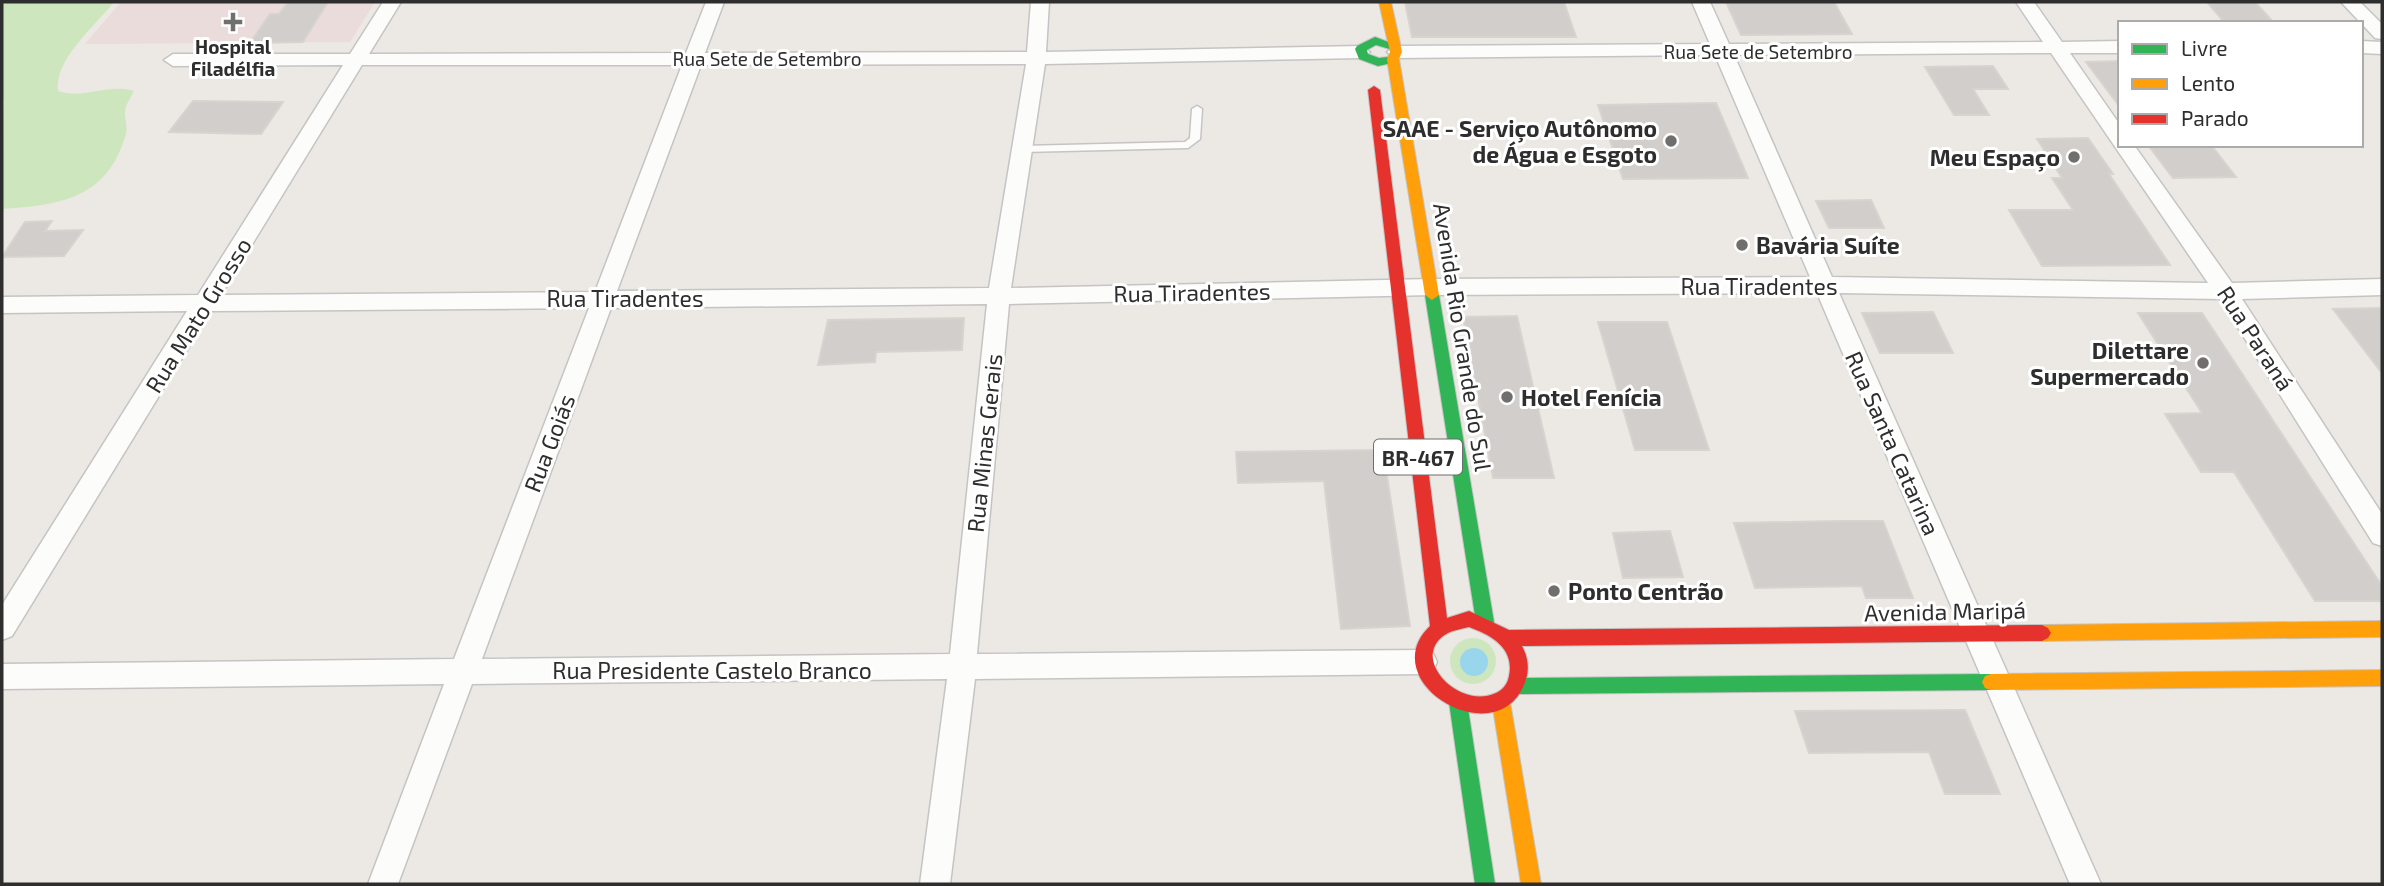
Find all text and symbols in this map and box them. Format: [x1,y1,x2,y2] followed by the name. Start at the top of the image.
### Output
[223,12,243,32] marker: Hospital Filadélfia
[2118,21,2363,147] legend
[191,35,275,80] place label: Hospital Filadélfia
[2181,35,2228,60] text: Livre
[1663,40,1853,63] street label: Rua Sete de Setembro
[672,47,862,70] street label: Rua Sete de Setembro
[2181,70,2235,95] text: Lento
[2181,105,2249,130] text: Parado
[1383,114,1657,168] place label: SAAE - Serviço Autônomo de Água e Esgoto
[1663,133,1679,149] marker: SAAE - Serviço Autônomo de Água e Esgoto
[1930,143,2060,172] place label: Meu Espaço
[2066,149,2082,165] marker: Meu Espaço
[1428,201,1498,473] street label: Avenida Rio Grande do Sul
[1756,231,1900,259] place label: Bavária Suíte
[139,232,257,398] street label: Rua Mato Grosso
[1734,237,1750,253] marker: Bavária Suíte
[1680,272,1838,300] street label: Rua Tiradentes
[1113,277,1271,307] street label: Rua Tiradentes
[2212,280,2300,396] street label: Rua Paraná
[546,284,704,312] street label: Rua Tiradentes
[2030,336,2189,390] place label: Dilettare Supermercado
[1840,347,1946,539] street label: Rua Santa Catarina
[961,352,1007,534] street label: Rua Minas Gerais
[2195,355,2211,371] marker: Dilettare Supermercado
[1521,383,1662,411] place label: Hotel Fenícia
[1499,389,1515,405] marker: Hotel Fenícia
[518,390,580,496] street label: Rua Goiás
[1374,440,1462,475] road number: BR-467
[1568,577,1724,605] place label: Ponto Centrão
[1546,583,1562,599] marker: Ponto Centrão
[1864,596,2026,626] street label: Avenida Maripá
[552,656,872,684] street label: Rua Presidente Castelo Branco

